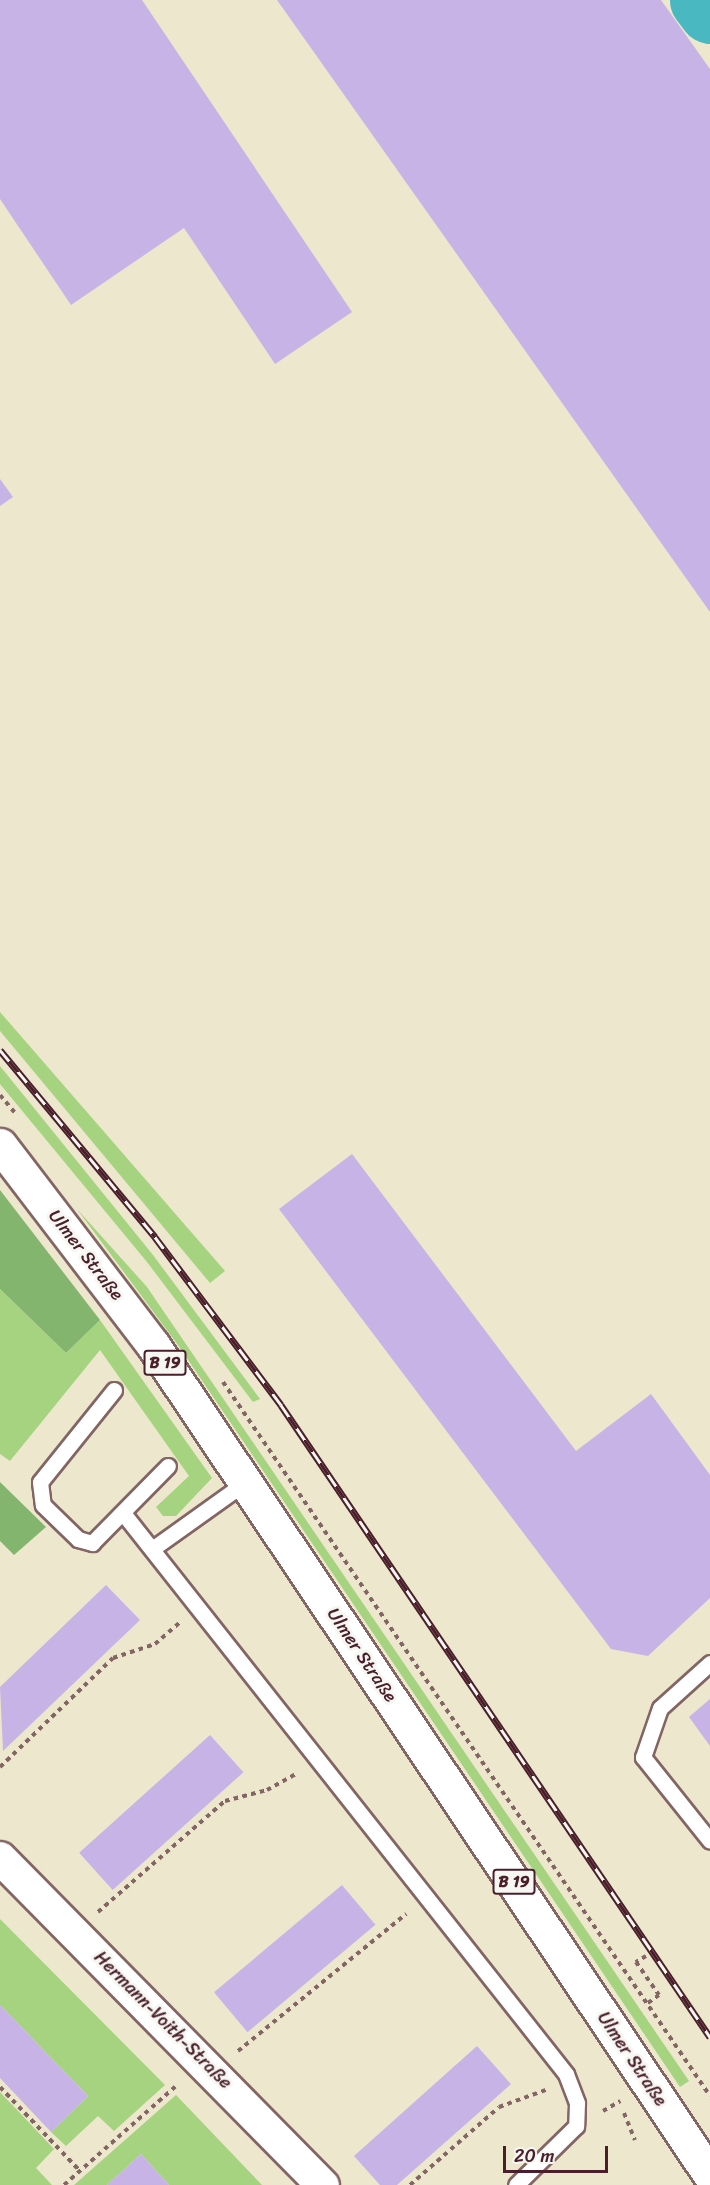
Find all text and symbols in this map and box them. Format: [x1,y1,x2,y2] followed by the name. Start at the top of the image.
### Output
[44,1205,128,1305] street label: Ulmer Straße
[142,1350,188,1376] road number: B 19
[322,1604,402,1706] street label: Ulmer Straße
[492,1869,536,1895] road number: B 19
[90,1947,236,2093] street label: Hermann-Voith-Straße
[592,2008,672,2110] street label: Ulmer Straße
[506,2134,611,2172] scale bar
[514,2140,554,2172] text: 20 m

